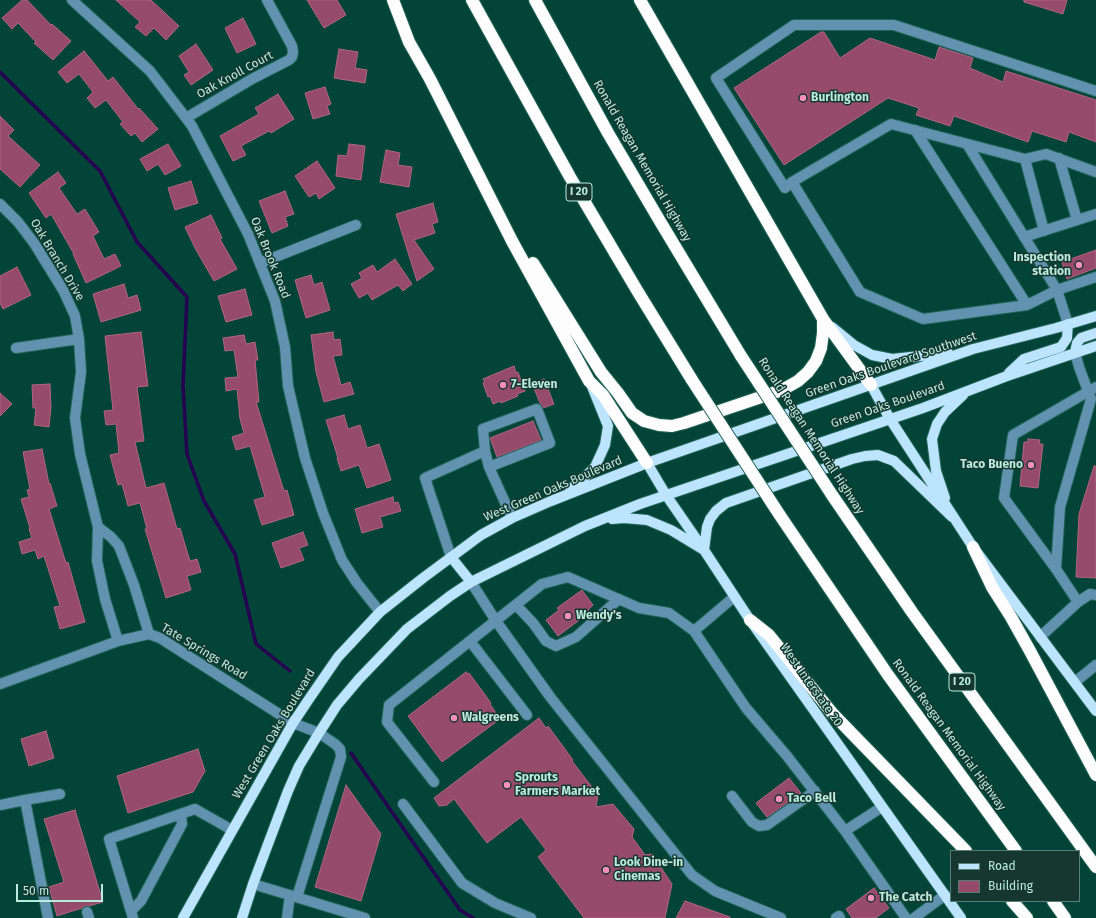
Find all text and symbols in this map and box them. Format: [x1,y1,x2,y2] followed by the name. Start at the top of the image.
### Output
[194,48,276,102] street label: Oak Knoll Court
[590,78,694,244] street label: Ronald Reagan Memorial Highway
[811,91,869,105] place label: Burlington
[798,93,808,103] marker: Burlington
[566,183,592,201] road number: I 20
[247,215,293,301] street label: Oak Brook Road
[27,216,87,304] street label: Oak Branch Drive
[1013,251,1071,279] place label: Inspection station
[1074,260,1084,270] marker: Inspection station
[804,329,978,401] street label: Green Oaks Boulevard Southwest
[755,355,867,517] street label: Ronald Reagan Memorial Highway
[511,378,557,392] place label: 7-Eleven
[829,379,947,431] street label: Green Oaks Boulevard
[498,380,508,390] marker: 7-Eleven
[482,453,624,525] street label: West Green Oaks Boulevard
[960,458,1023,472] place label: Taco Bueno
[1026,460,1036,470] marker: Taco Bueno
[576,609,622,623] place label: Wendy's
[563,611,573,621] marker: Wendy's
[159,621,249,683] street label: Tate Springs Road
[777,641,845,729] street label: West Interstate 20
[889,656,1009,814] street label: Ronald Reagan Memorial Highway
[229,666,319,802] street label: West Green Oaks Boulevard
[949,673,975,691] road number: I 20
[462,711,519,725] place label: Walgreens
[449,713,459,723] marker: Walgreens
[515,771,600,799] place label: Sprouts Farmers Market
[502,780,512,790] marker: Sprouts Farmers Market
[787,792,836,806] place label: Taco Bell
[774,794,784,804] marker: Taco Bell
[950,850,1080,902] legend
[614,856,683,884] place label: Look Dine-in Cinemas
[988,859,1016,873] text: Road
[601,865,611,875] marker: Look Dine-in Cinemas
[18,876,105,902] scale bar
[988,879,1033,893] text: Building
[23,884,49,898] text: 50 m
[879,891,932,905] place label: The Catch
[866,893,876,903] marker: The Catch

